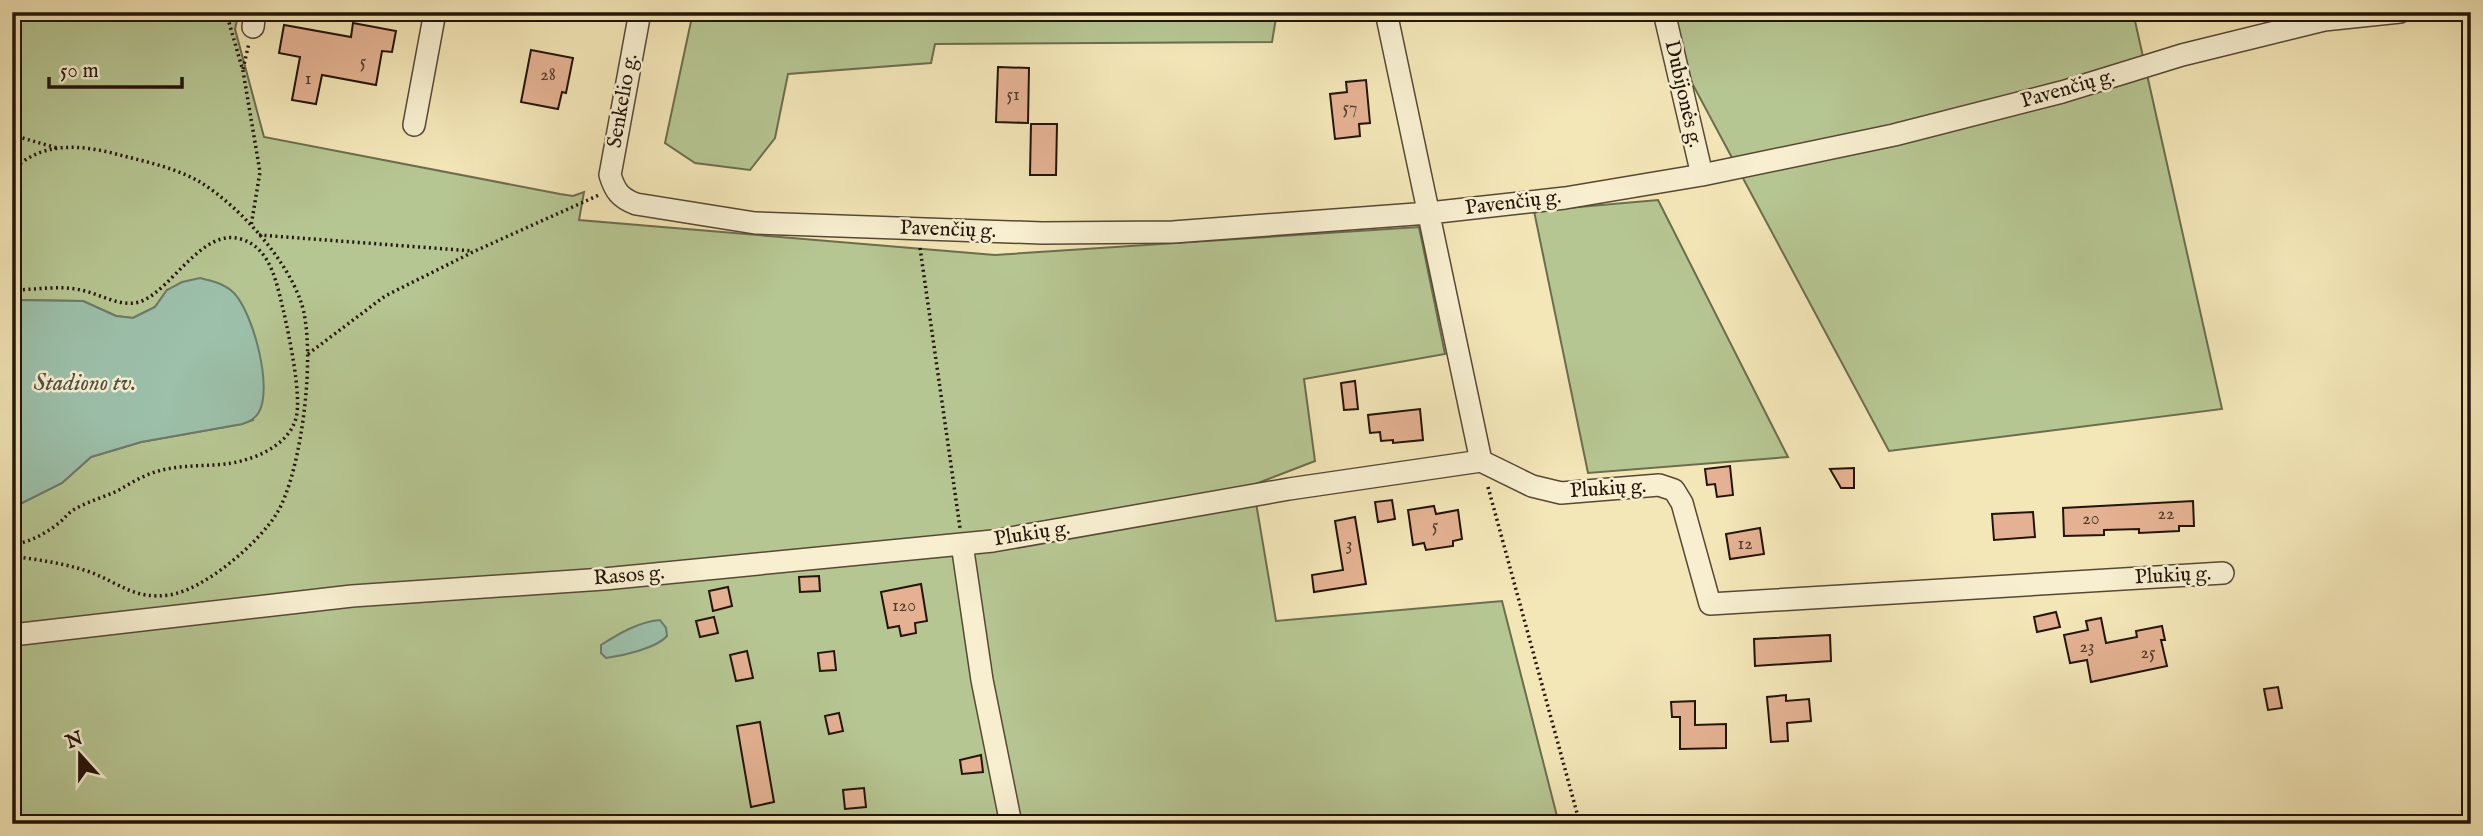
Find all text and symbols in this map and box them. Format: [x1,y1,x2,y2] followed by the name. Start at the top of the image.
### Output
[1658,38,1708,150] street label: Dubijonės g.
[49,46,182,90] scale bar
[360,51,367,74] house number: 5
[601,52,645,150] street label: Senkelio g.
[60,58,99,85] text: 50 m
[2018,63,2118,115] street label: Pavenčių g.
[540,64,556,87] house number: 28
[305,68,311,91] house number: 1
[1006,84,1020,107] house number: 51
[1343,97,1357,120] house number: 57
[1463,184,1563,222] street label: Pavenčių g.
[899,215,997,245] street label: Pavenčių g.
[34,369,136,398] water label: Stadiono tv.
[1569,473,1647,505] street label: Plukių g.
[2158,503,2174,526] house number: 22
[2082,508,2100,531] house number: 20
[992,515,1072,553] street label: Plukių g.
[1432,515,1439,538] house number: 5
[1737,533,1753,556] house number: 12
[1346,534,1352,557] house number: 3
[592,559,666,593] street label: Rasos g.
[2134,561,2212,591] street label: Plukių g.
[892,595,916,618] house number: 120
[2079,636,2095,659] house number: 23
[2141,642,2156,665] house number: 25
[46,720,116,790] north arrow
[62,727,87,756] text: N

